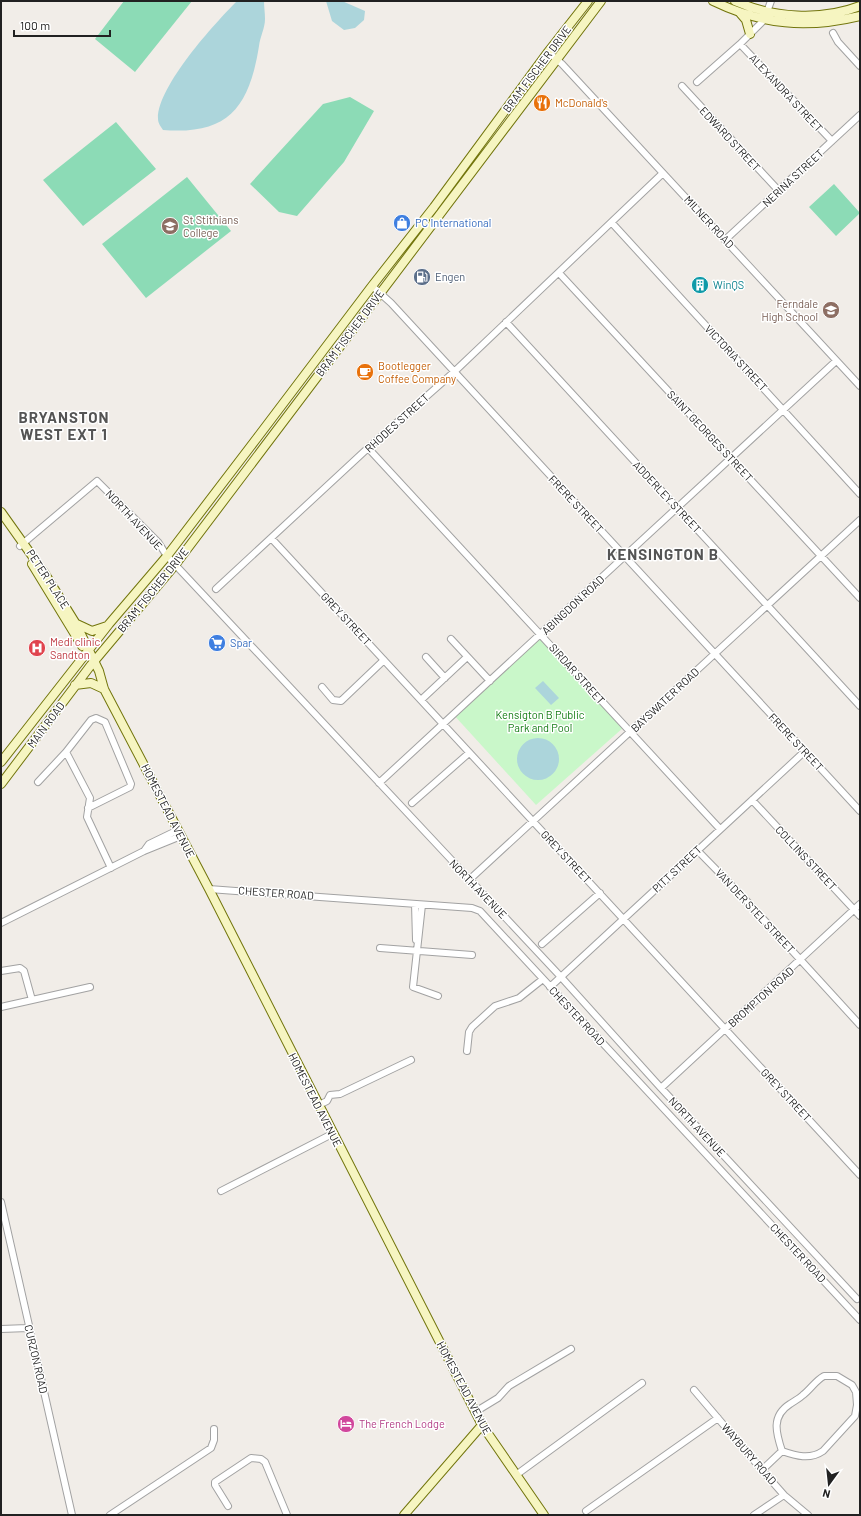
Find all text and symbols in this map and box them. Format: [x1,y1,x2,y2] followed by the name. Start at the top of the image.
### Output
[14,12,110,38] scale bar
[20,18,50,32] text: 100 m
[500,23,574,115] street label: BRAM FISCHER DRIVE
[747,51,826,134] street label: ALEXANDRA STREET
[532,93,552,113] restaurant icon: McDonald's
[555,96,608,109] place label: McDonald's
[697,104,763,173] street label: EDWARD STREET
[759,146,826,209] street label: NERINA STREET
[682,193,737,251] street label: MILNER ROAD
[183,213,238,239] place label: St Stithians College
[392,213,412,233] shop icon: PC International
[160,216,180,236] school or university icon: St Stithians College
[415,216,491,229] place label: PC International
[412,267,432,287] fuel station icon: Engen
[435,270,465,283] place label: Engen
[690,275,710,295] building icon: WinQS
[713,278,744,291] place label: WinQS
[313,287,387,379] street label: BRAM FISCHER DRIVE
[761,297,818,323] place label: Ferndale High School
[821,300,841,320] school or university icon: Ferndale High School
[702,322,770,393] street label: VICTORIA STREET
[378,359,456,385] place label: Bootlegger Coffee Company
[355,362,375,382] cafe icon: Bootlegger Coffee Company
[665,387,756,484] street label: SAINT GEORGES STREET
[362,390,431,455] street label: RHODES STREET
[19,408,109,443] district label: BRYANSTON WEST EXT 1
[631,458,704,535] street label: ADDERLEY STREET
[546,472,606,535] street label: FRERE STREET
[103,487,166,553] street label: NORTH AVENUE
[114,544,191,635] street label: BRAM FISCHER DRIVE
[607,545,719,563] district label: KENSINGTON B
[24,547,73,611] street label: PETER PLACE
[539,572,607,637] street label: ABINGDON ROAD
[319,590,374,648] street label: GREY STREET
[207,633,227,653] supermarket icon: Spar
[50,635,101,661] place label: Medi clinic Sandton
[230,636,252,649] place label: Spar
[27,638,47,658] hospital icon: Medi clinic Sandton
[547,641,608,707] street label: SIRDAR STREET
[628,665,702,735] street label: BAYSWATER ROAD
[24,699,67,750] street label: MAIN ROAD
[496,708,585,734] park label: Kensigton B Public Park and Pool
[766,710,826,773] street label: FRERE STREET
[139,762,198,860] street label: HOMESTEAD AVENUE
[773,823,840,893] street label: COLLINS STREET
[539,828,594,886] street label: GREY STREET
[649,842,704,895] street label: PITT STREET
[447,856,510,921] street label: NORTH AVENUE
[713,866,798,955] street label: VAN DER STEL STREET
[238,883,314,902] street label: CHESTER ROAD
[725,964,796,1030] street label: BROMPTON ROAD
[547,984,608,1048] street label: CHESTER ROAD
[286,1051,345,1149] street label: HOMESTEAD AVENUE
[759,1066,814,1124] street label: GREY STREET
[666,1094,729,1160] street label: NORTH AVENUE
[768,1221,829,1285] street label: CHESTER ROAD
[22,1323,51,1395] street label: CURZON ROAD
[434,1339,495,1437] street label: HOMESTEAD AVENUE
[336,1414,356,1434] hotel icon: The French Lodge
[359,1417,445,1430] place label: The French Lodge
[719,1420,780,1487] street label: WAYBURY ROAD
[809,1464,849,1504] north arrow
[821,1487,832,1501] text: N

